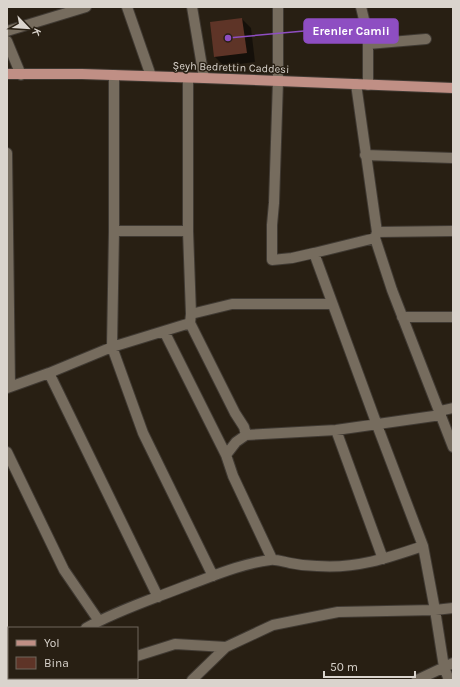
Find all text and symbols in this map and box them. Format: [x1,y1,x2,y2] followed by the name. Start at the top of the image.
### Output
[8,8,48,48] north arrow
[304,19,398,43] callout: Erenler Camii
[312,24,390,38] text: Erenler Camii
[29,26,44,39] text: K
[172,59,289,76] street label: Şeyh Bedrettin Caddesi
[8,627,138,679] legend
[44,636,60,650] text: Yol
[324,653,415,679] scale bar
[44,656,69,670] text: Bina
[330,660,358,674] text: 50 m

